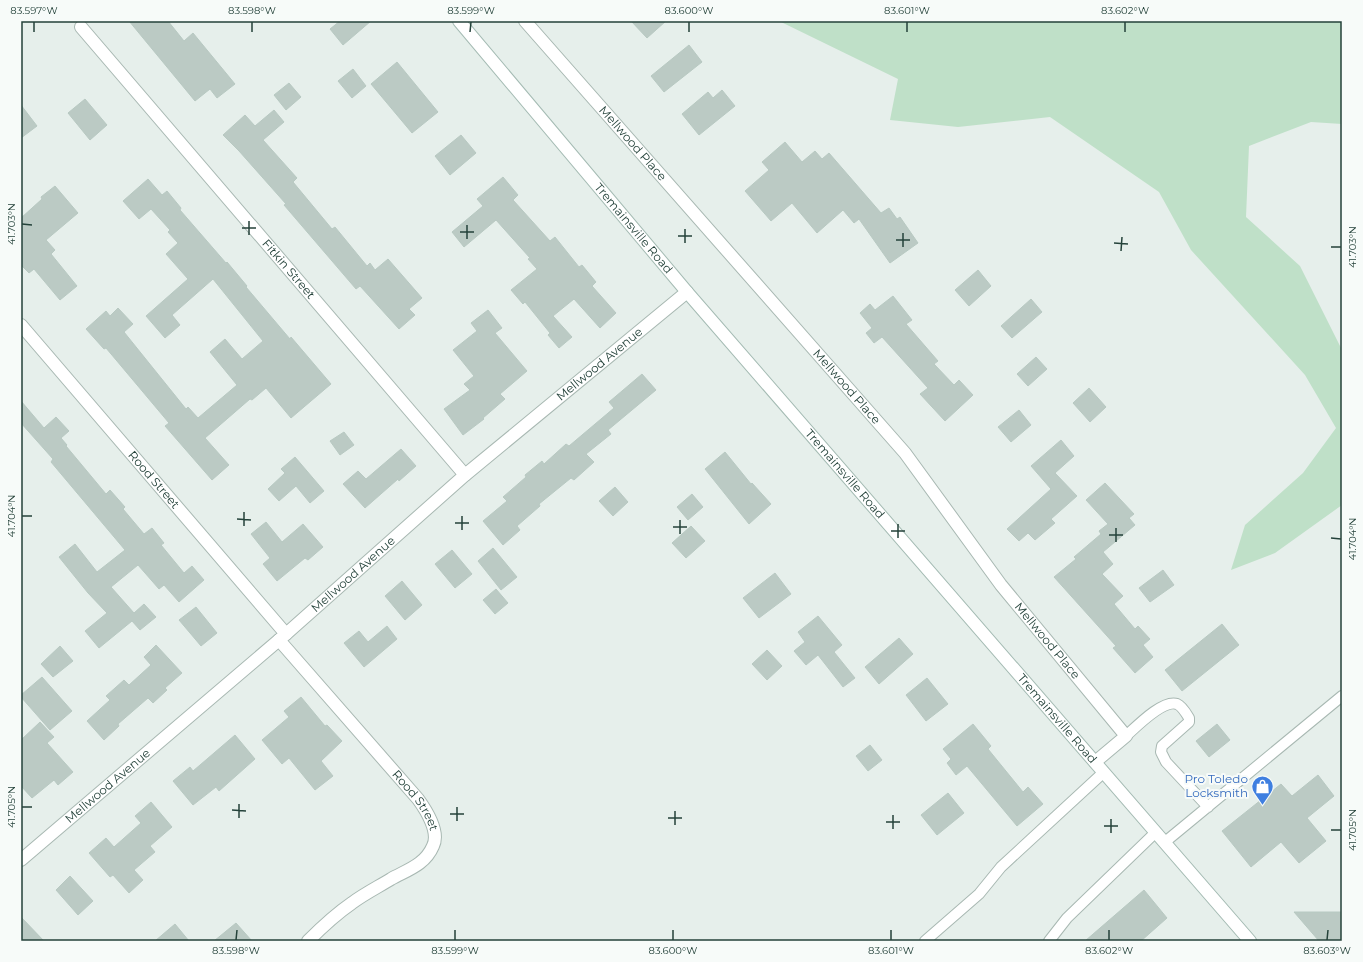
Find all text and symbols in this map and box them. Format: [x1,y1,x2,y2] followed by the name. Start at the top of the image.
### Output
[10,4,58,17] text: 83.597°W
[228,4,276,17] text: 83.598°W
[447,4,495,17] text: 83.599°W
[665,4,713,17] text: 83.600°W
[884,4,930,17] text: 83.601°W
[1101,4,1149,17] text: 83.602°W
[596,103,670,184] street label: Mellwood Place
[592,180,676,276] street label: Tremainsville Road
[5,203,18,245] text: 41.703°N
[1346,226,1359,268] text: 41.703°N
[259,236,319,302] street label: Fitkin Street
[553,324,645,404] street label: Mellwood Avenue
[810,346,884,427] street label: Mellwood Place
[802,426,888,521] street label: Tremainsville Road
[125,448,183,512] street label: Rood Street
[5,495,18,537] text: 41.704°N
[1346,518,1359,560] text: 41.704°N
[308,533,398,615] street label: Mellwood Avenue
[1012,599,1084,682] street label: Mellwood Place
[1015,671,1100,766] street label: Tremainsville Road
[62,745,153,826] street label: Mellwood Avenue
[389,767,442,832] street label: Rood Street
[1184,771,1248,800] place label: Pro Toledo Locksmith
[1250,773,1276,806] shop icon: Pro Toledo Locksmith
[5,786,18,828] text: 41.705°N
[1346,809,1359,851] text: 41.705°N
[212,944,260,957] text: 83.598°W
[431,944,479,957] text: 83.599°W
[649,944,697,957] text: 83.600°W
[868,944,914,957] text: 83.601°W
[1085,944,1133,957] text: 83.602°W
[1303,944,1351,957] text: 83.603°W

